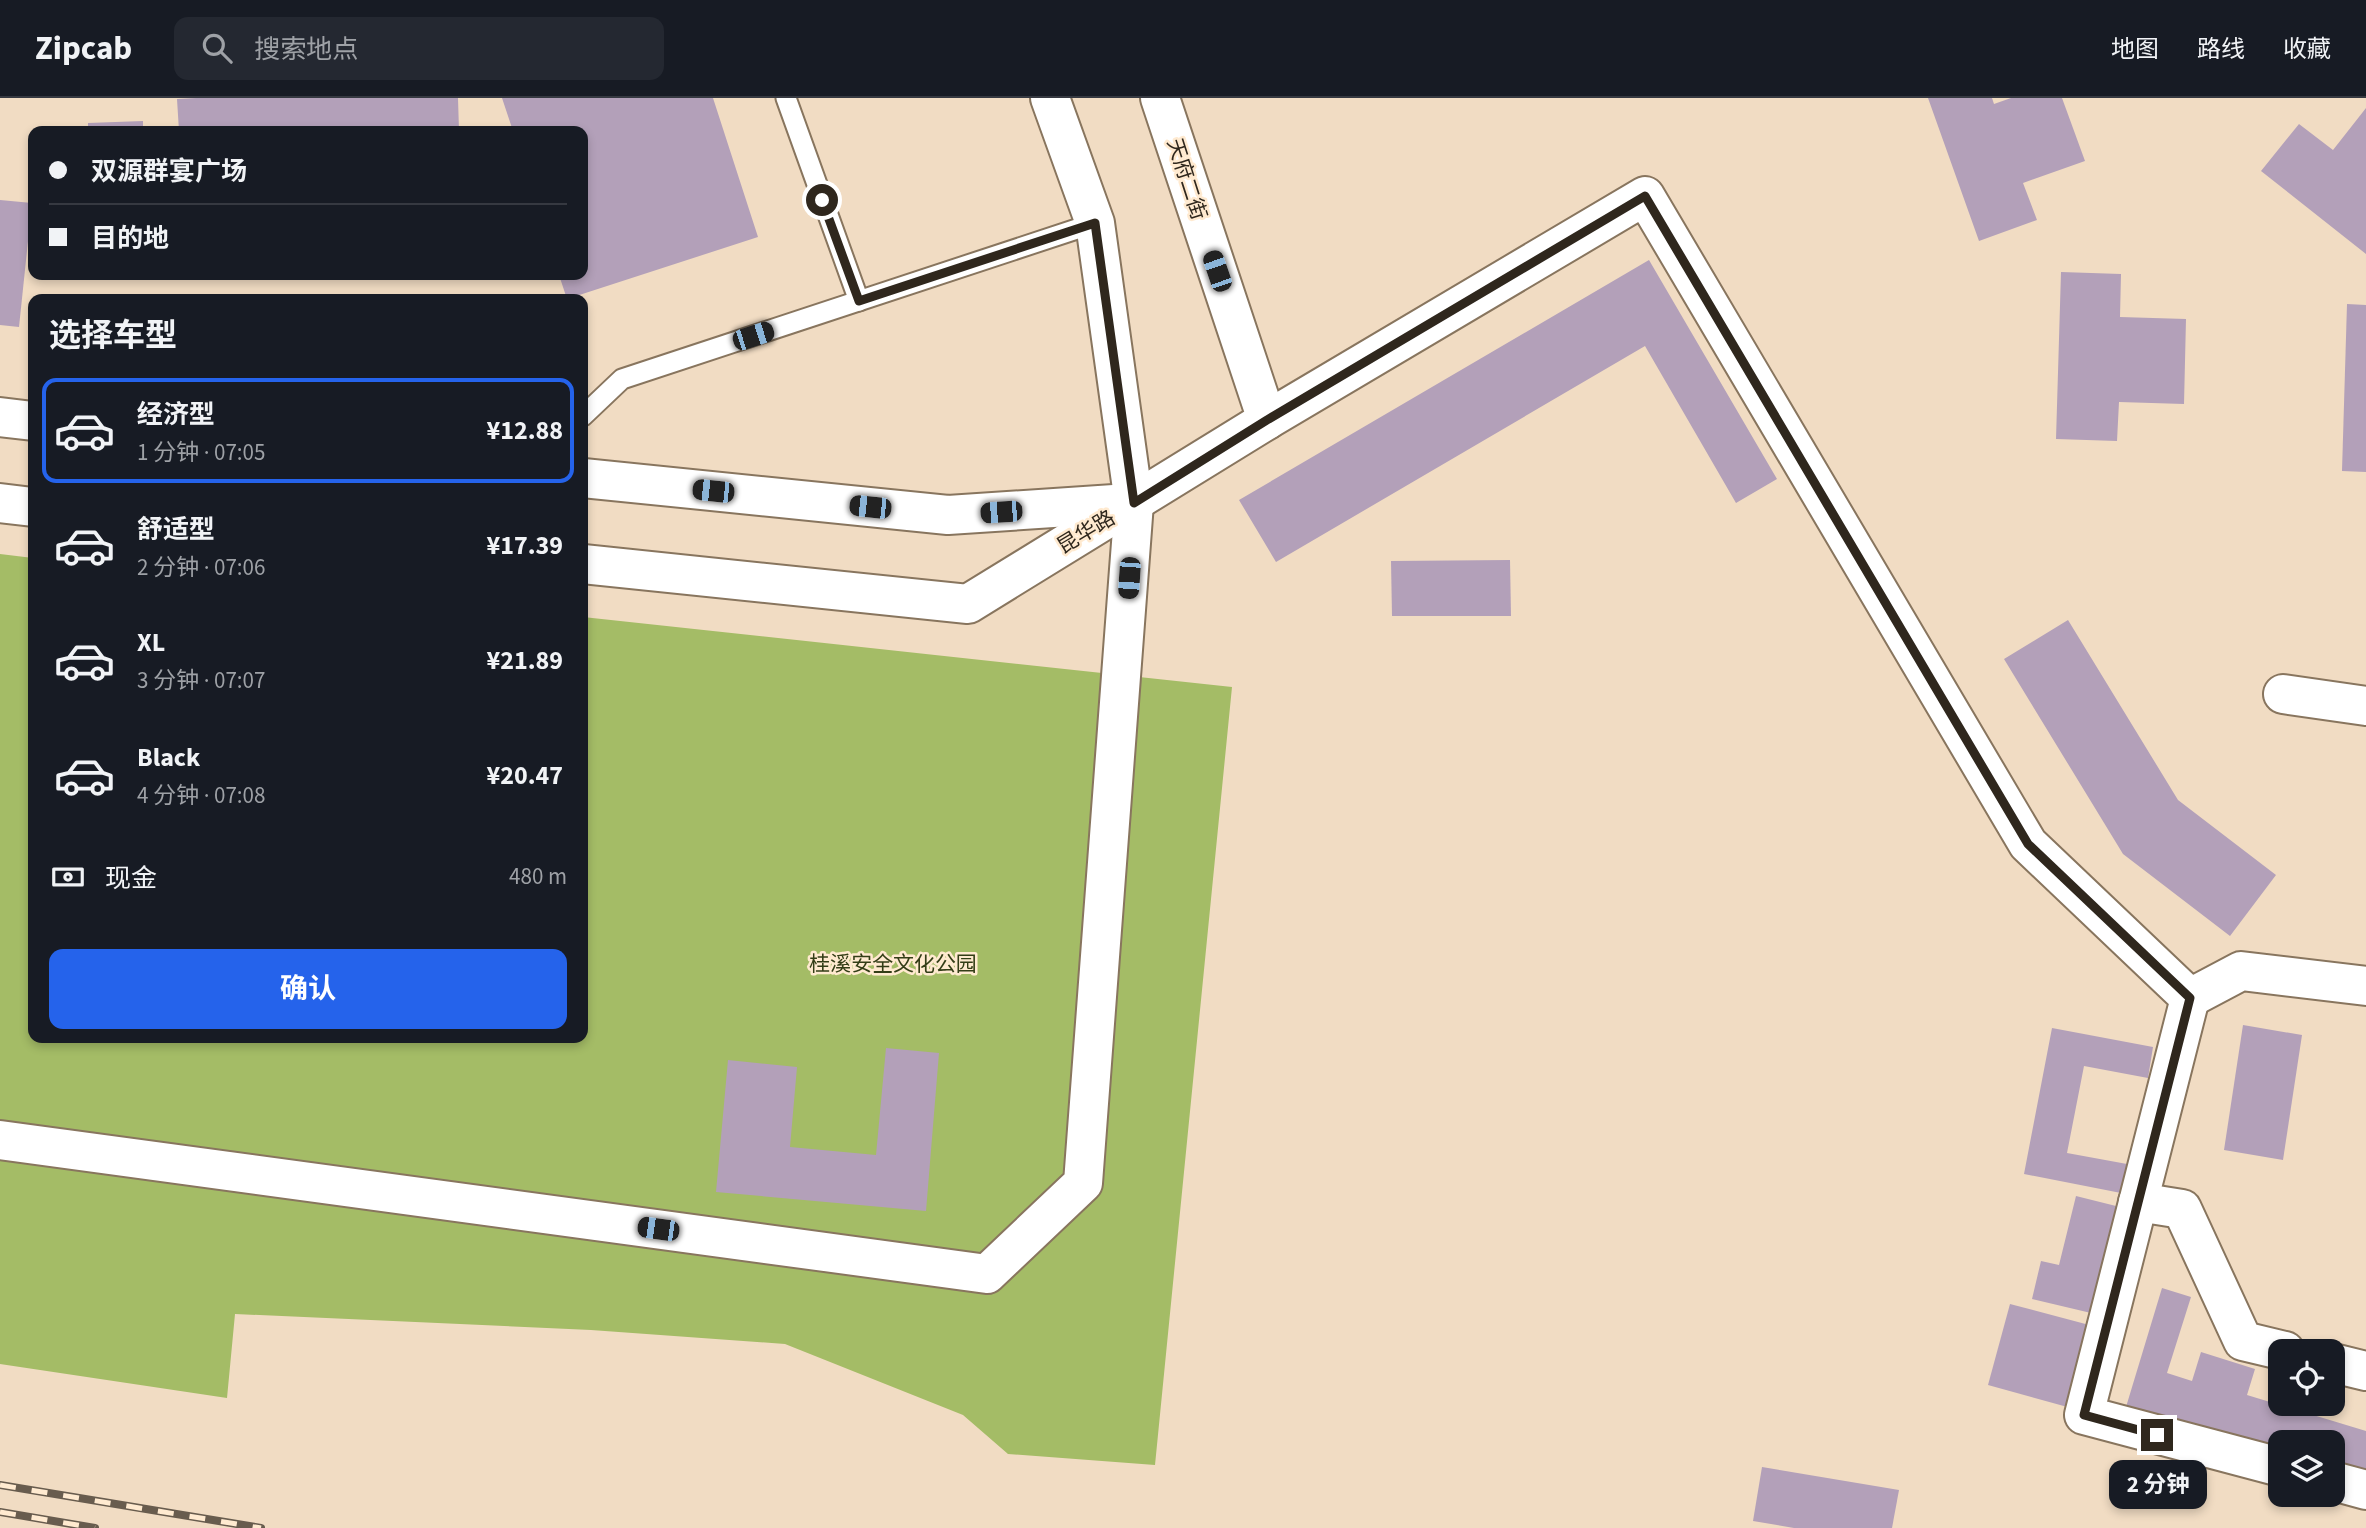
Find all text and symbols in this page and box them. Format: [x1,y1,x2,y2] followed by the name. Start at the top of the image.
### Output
[174,17,664,80] search box
[35,25,132,72] text: Zipcab
[198,29,236,67] icon: search
[254,31,358,68] text: 搜索地点
[2111,32,2159,67] text: 地图
[2197,32,2245,67] text: 路线
[2283,32,2331,67] text: 收藏
[1160,134,1214,224] street label: 天府二街
[91,153,247,190] text: 双源群宴广场
[806,184,838,216] route start
[91,220,169,257] text: 目的地
[1201,248,1234,294] car
[49,313,177,359] text: 选择车型
[730,320,777,352] car
[137,396,215,433] text: 经济型
[53,399,116,462] icon: car
[487,412,563,449] text: ¥12.88
[137,436,265,469] text: 1 分钟 · 07:05
[692,478,735,504] car
[849,494,892,520] car
[980,500,1023,524] car
[1051,503,1121,561] street label: 昆华路
[137,511,215,548] text: 舒适型
[53,514,116,577] icon: car
[487,527,563,564] text: ¥17.39
[137,551,265,584] text: 2 分钟 · 07:06
[1118,556,1141,600] car
[137,624,165,661] text: XL
[53,629,116,692] icon: car
[487,642,563,679] text: ¥21.89
[137,664,265,697] text: 3 分钟 · 07:07
[137,739,200,776] text: Black
[53,744,116,807] icon: car
[487,757,563,794] text: ¥20.47
[137,779,265,812] text: 4 分钟 · 07:08
[49,858,87,896] icon: cash
[105,860,157,897] text: 现金
[509,860,567,893] text: 480 m
[49,949,567,1029] button: 确认
[809,949,977,979] park label: 桂溪安全文化公园
[636,1216,681,1242] car
[2268,1339,2345,1507] map controls
[2268,1339,2345,1416] button: locate
[2141,1419,2173,1451] route end
[2268,1430,2345,1507] button: layers
[2108,1460,2206,1508] callout: 2 分钟
[2127,1468,2189,1501] text: 2 分钟

